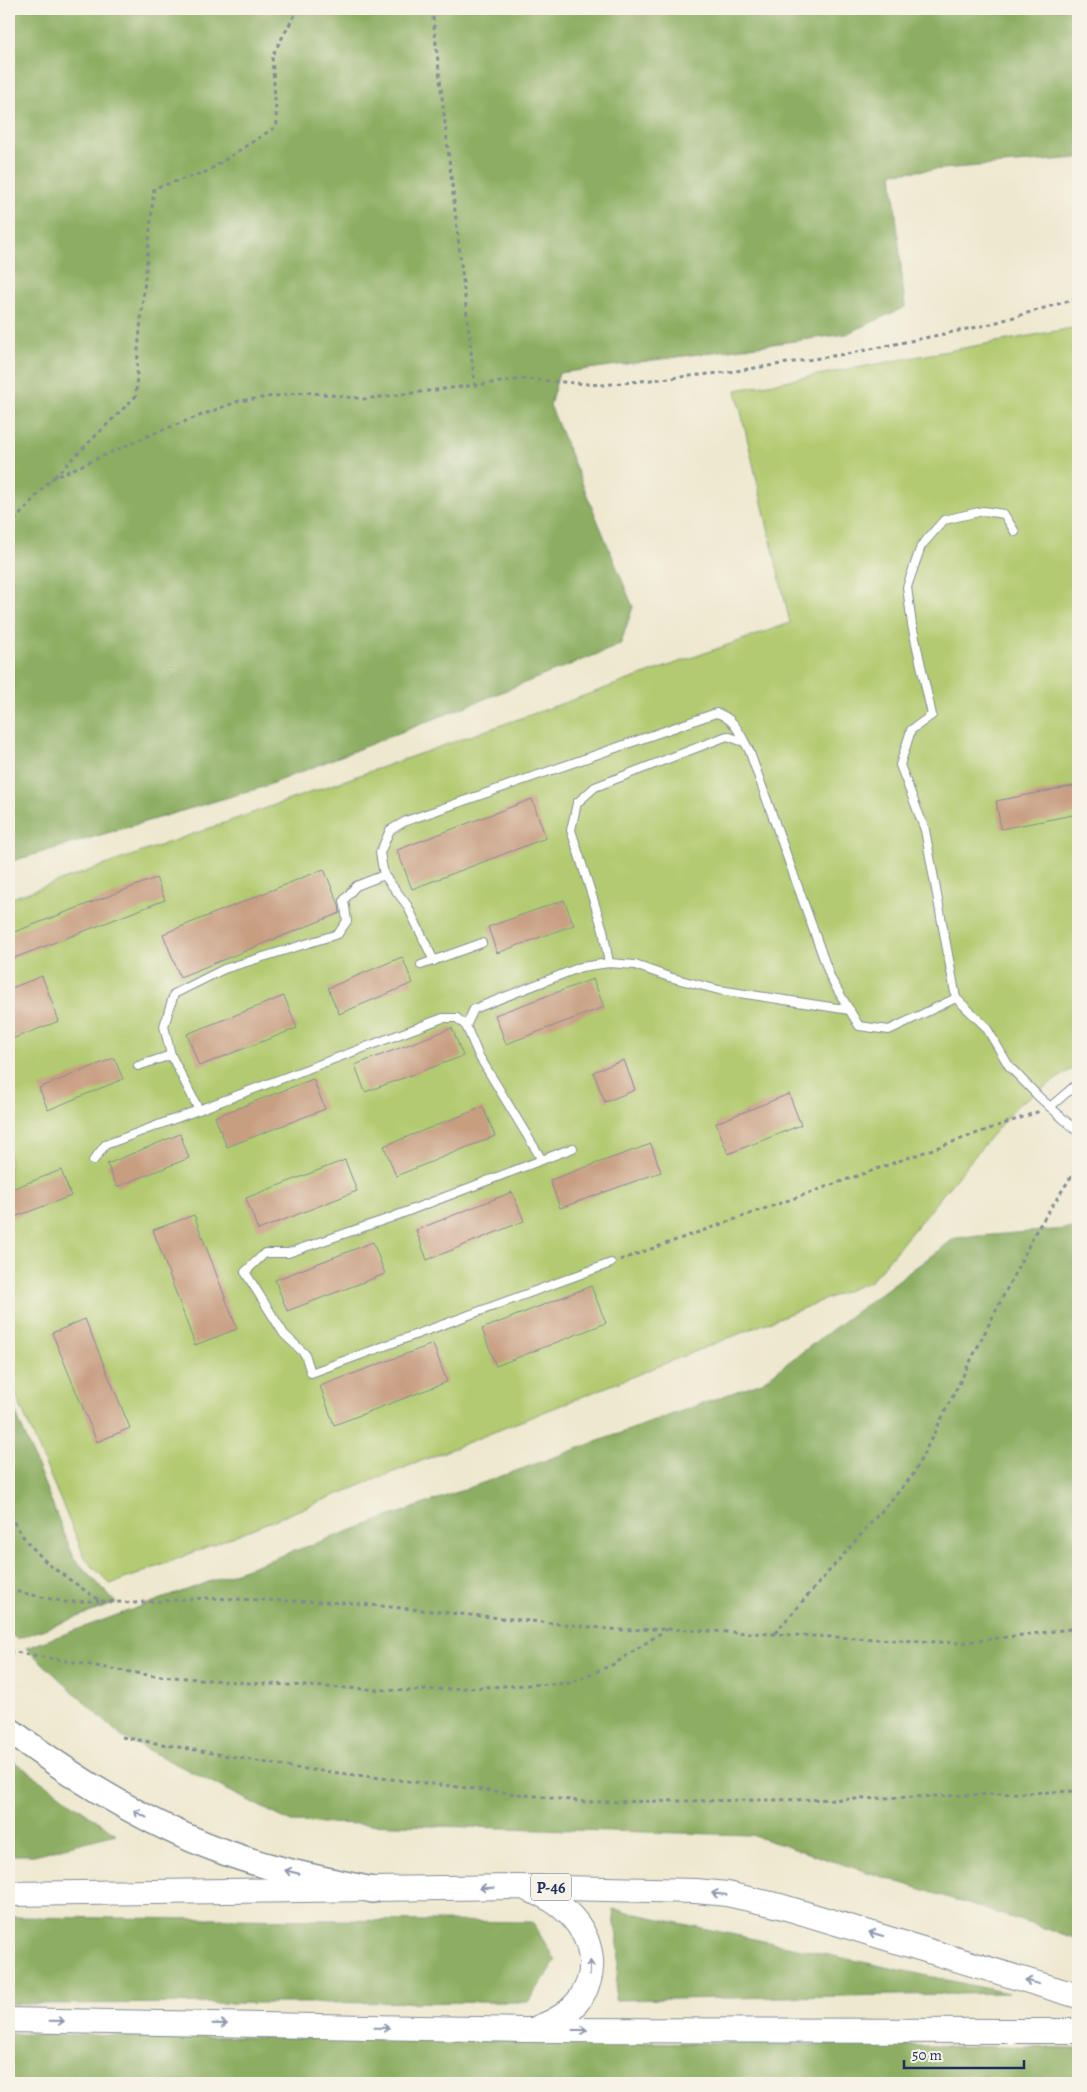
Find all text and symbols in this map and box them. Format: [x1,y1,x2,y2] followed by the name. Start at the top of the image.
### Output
[133,1809,148,1819] one-way arrow
[284,1867,300,1876] one-way arrow
[531,1874,571,1900] road number: Р-46
[479,1883,495,1892] one-way arrow
[712,1889,728,1899] one-way arrow
[869,1929,885,1939] one-way arrow
[586,1960,595,1976] one-way arrow
[1024,1977,1040,1986] one-way arrow
[49,2016,65,2026] one-way arrow
[212,2019,228,2029] one-way arrow
[374,2023,390,2032] one-way arrow
[572,2025,588,2035] one-way arrow
[904,2037,1024,2069] scale bar
[912,2045,942,2065] text: 50 m

